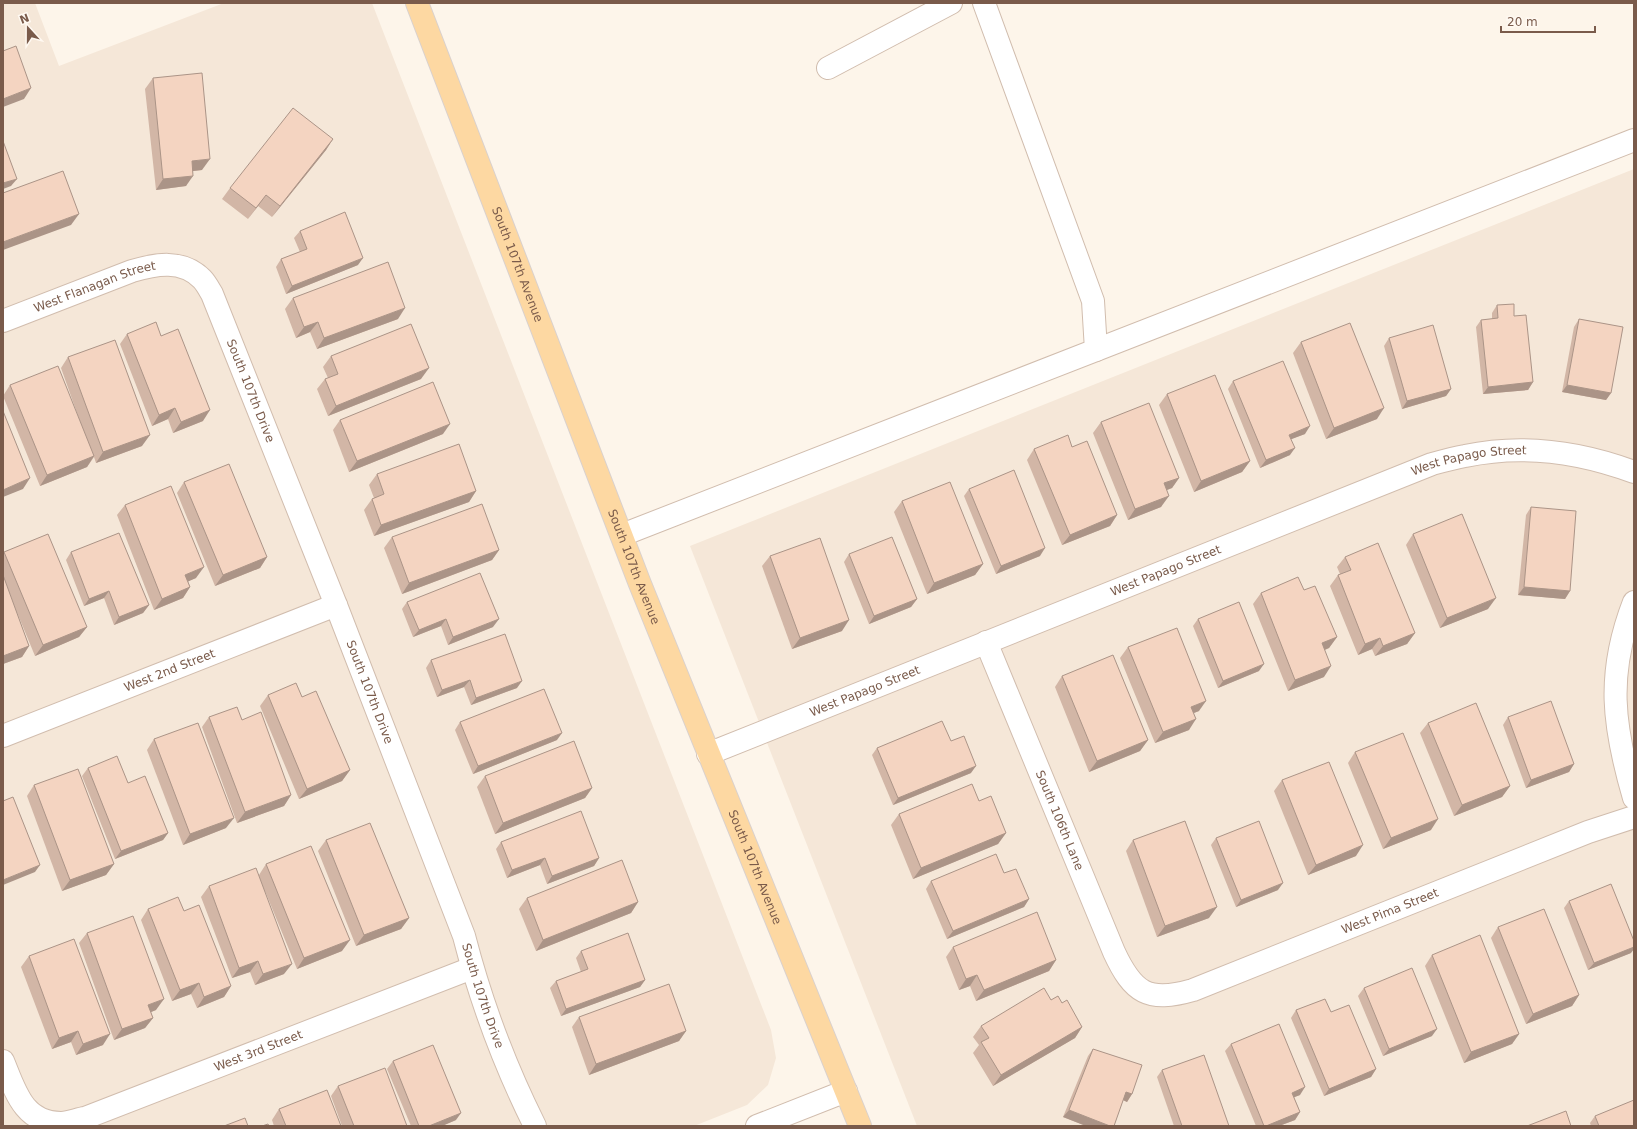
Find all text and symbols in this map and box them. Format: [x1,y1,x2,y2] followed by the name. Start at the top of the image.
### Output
[8,8,48,48] north arrow
[1501,8,1595,34] scale bar
[18,11,31,27] text: N
[1507,15,1538,29] text: 20 m
[489,205,546,324] street label: South 107th Avenue
[32,259,157,315] street label: West Flanagan Street
[224,337,277,444] street label: South 107th Drive
[1409,443,1527,479] street label: West Papago Street
[605,507,663,626] street label: South 107th Avenue
[1108,542,1223,599] street label: West Papago Street
[343,638,396,746] street label: South 107th Drive
[122,646,217,695] street label: West 2nd Street
[808,663,922,720] street label: West Papago Street
[1033,768,1087,872] street label: South 106th Lane
[725,808,784,927] street label: South 107th Avenue
[1340,885,1441,937] street label: West Pima Street
[459,942,507,1050] street label: South 107th Drive
[212,1027,305,1074] street label: West 3rd Street

